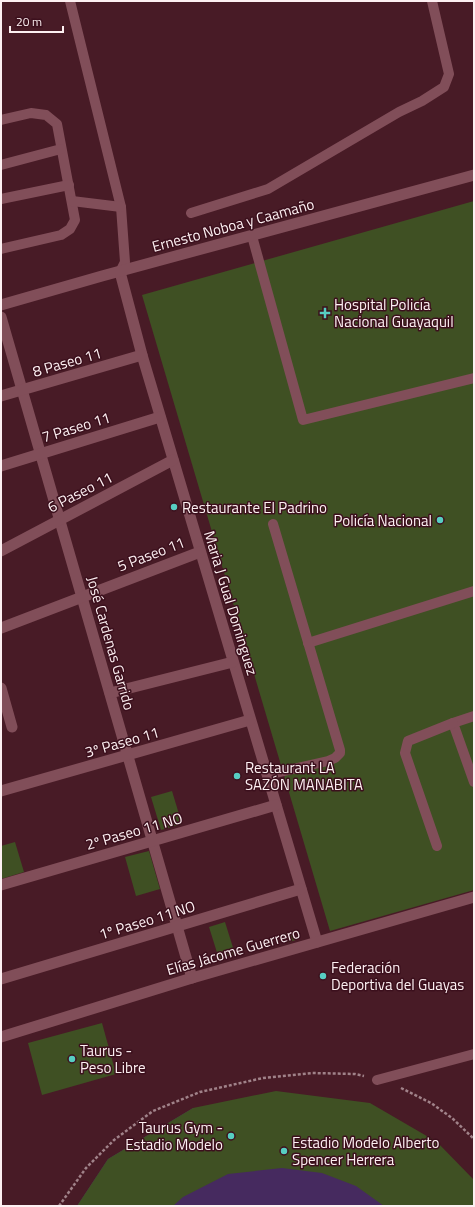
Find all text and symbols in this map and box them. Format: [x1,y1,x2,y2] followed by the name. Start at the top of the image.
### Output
[10,8,63,34] scale bar
[16,12,42,31] text: 20 m
[149,192,317,258] street label: Ernesto Noboa y Caamaño
[334,293,454,333] place label: Hospital Policía Nacional Guayaquil
[319,307,331,319] marker: Hospital Policía Nacional Guayaquil
[30,341,104,383] street label: 8 Paseo 11
[39,406,113,448] street label: 7 Paseo 11
[43,466,117,518] street label: 6 Paseo 11
[182,496,327,519] place label: Restaurante El Padrino
[169,502,179,512] marker: Restaurante El Padrino
[333,509,432,532] place label: Policía Nacional
[435,515,445,525] marker: Policía Nacional
[198,528,264,678] street label: Maria J Gual Dominguez
[114,531,188,577] street label: 5 Paseo 11
[81,573,141,713] street label: José Cardenas Garrido
[82,720,162,764] street label: 3º Paseo 11
[245,756,363,796] place label: Restaurant LA SAZÓN MANABITA
[232,771,242,781] marker: Restaurant LA SAZÓN MANABITA
[83,806,185,856] street label: 2º Paseo 11 NO
[96,894,198,946] street label: 1º Paseo 11 NO
[163,921,303,981] street label: Elías Jácome Guerrero
[331,956,464,996] place label: Federación Deportiva del Guayas
[318,971,328,981] marker: Federación Deportiva del Guayas
[80,1039,146,1079] place label: Taurus - Peso Libre
[67,1054,77,1064] marker: Taurus - Peso Libre
[125,1116,223,1156] place label: Taurus Gym - Estadio Modelo
[226,1131,236,1141] marker: Taurus Gym - Estadio Modelo
[292,1131,439,1171] place label: Estadio Modelo Alberto Spencer Herrera
[279,1146,289,1156] marker: Estadio Modelo Alberto Spencer Herrera

